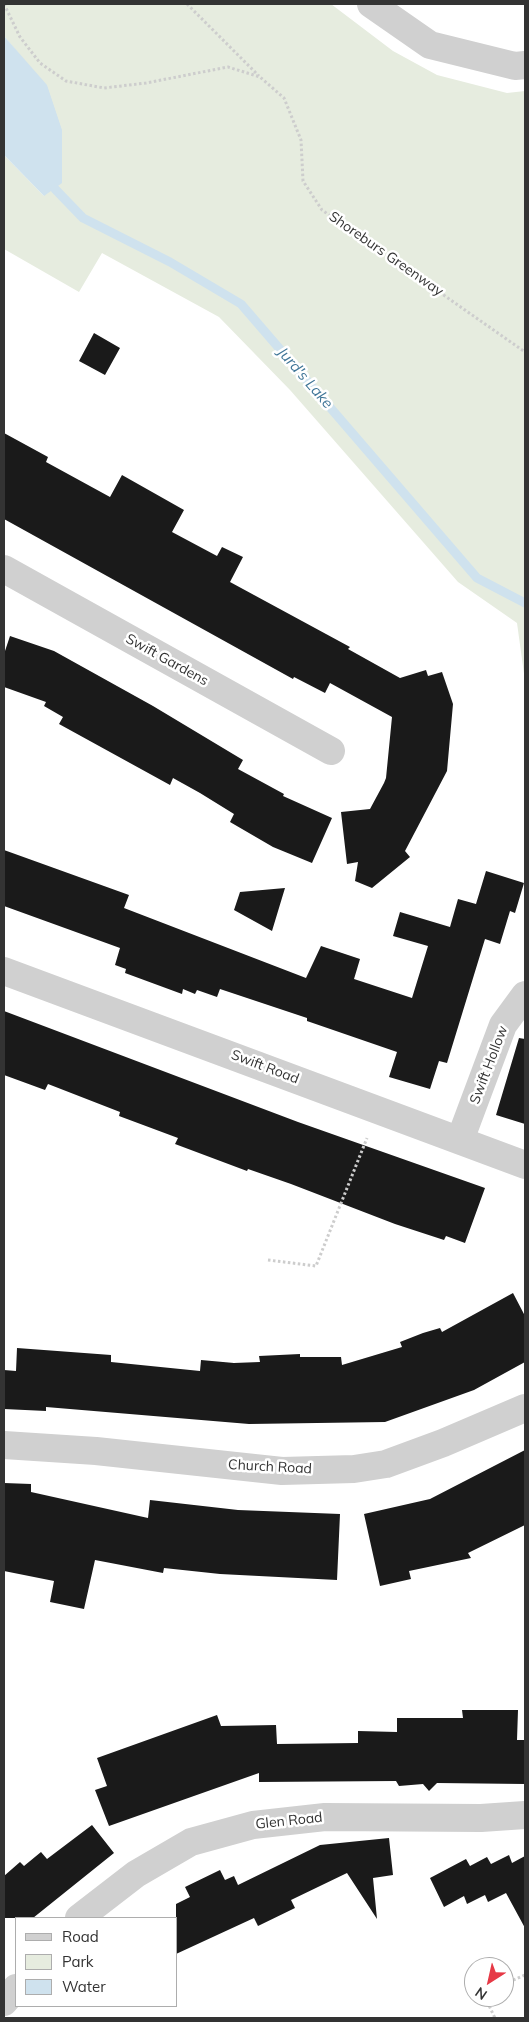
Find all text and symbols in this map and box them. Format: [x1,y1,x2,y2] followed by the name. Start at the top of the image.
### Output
[325,208,447,300] street label: Shoreburs Greenway
[273,344,337,412] water label: Jurd's Lake
[123,630,211,690] street label: Swift Gardens
[466,1023,512,1107] street label: Swift Hollow
[229,1046,301,1088] street label: Swift Road
[228,1456,312,1478] street label: Church Road
[255,1809,323,1833] street label: Glen Road
[15,1917,178,2007] legend
[62,1927,99,1946] text: Road
[62,1952,94,1971] text: Park
[464,1957,514,2007] north arrow
[62,1977,106,1996] text: Water
[471,1983,490,2004] text: N

